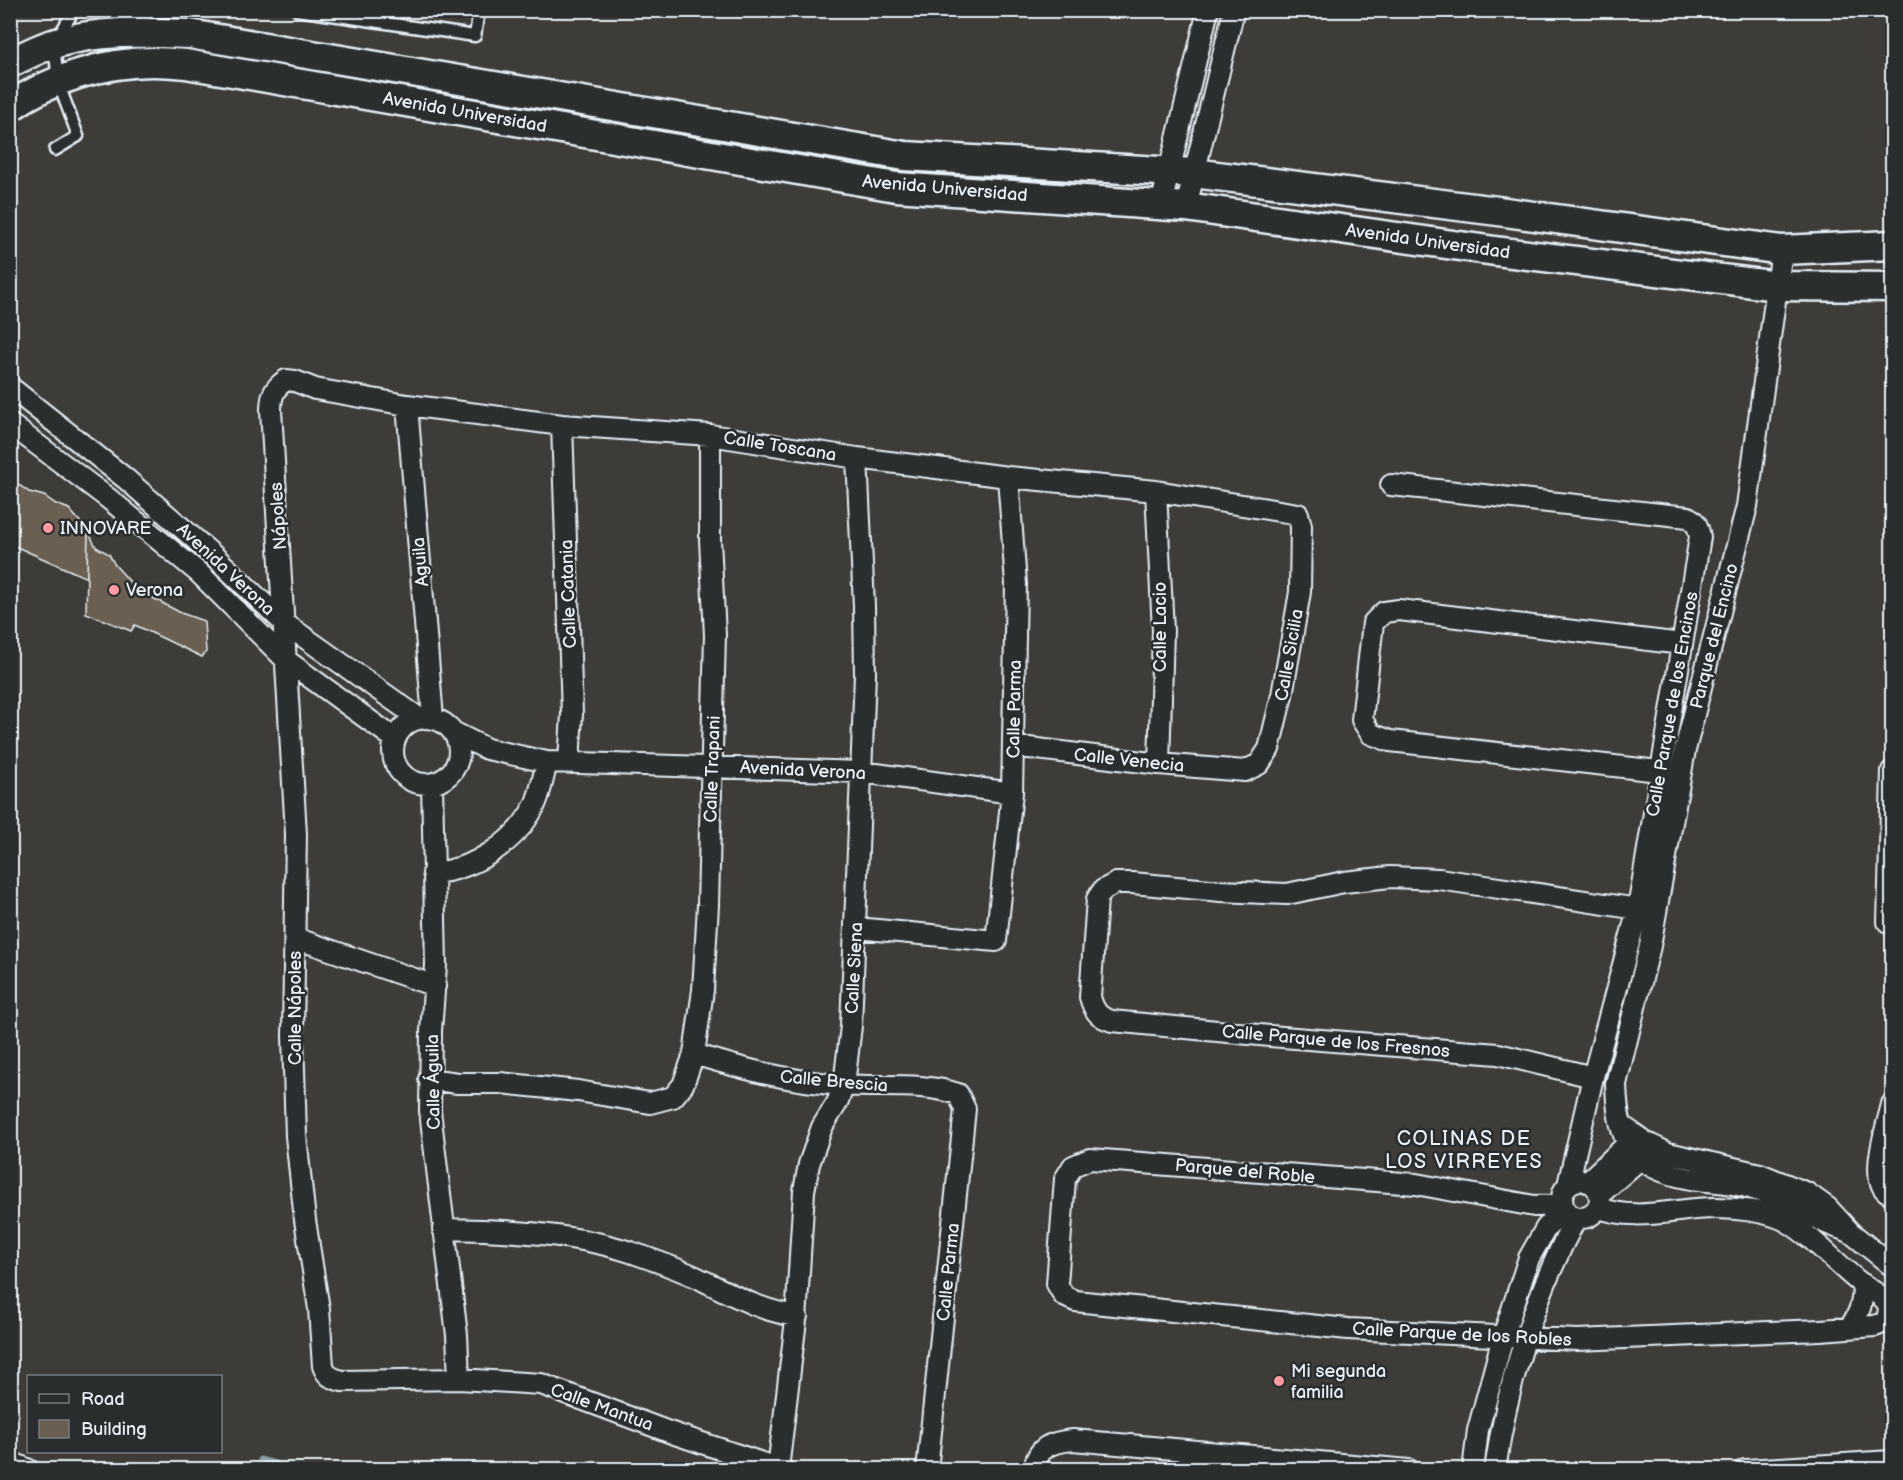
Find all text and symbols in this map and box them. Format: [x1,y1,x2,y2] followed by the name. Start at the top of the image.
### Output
[381,88,548,137] street label: Avenida Universidad
[861,171,1028,206] street label: Avenida Universidad
[1344,220,1512,263] street label: Avenida Universidad
[722,427,838,466] street label: Calle Toscana
[266,481,291,551] street label: Nápoles
[60,518,151,539] place label: INNOVARE
[172,519,279,620] street label: Avenida Verona
[41,521,55,535] marker: INNOVARE
[408,536,433,587] street label: Aguila
[556,539,581,649] street label: Calle Catania
[1686,561,1743,711] street label: Parque del Encino
[126,580,183,601] place label: Verona
[1150,582,1171,672] street label: Calle Lacio
[107,583,121,597] marker: Verona
[1642,590,1703,818] street label: Calle Parque de los Encinos
[1271,607,1308,703] street label: Calle Sicilia
[1003,659,1026,759] street label: Calle Parma
[700,715,725,823] street label: Calle Trapani
[1073,744,1185,777] street label: Calle Venecia
[740,757,866,784] street label: Avenida Verona
[842,921,867,1015] street label: Calle Siena
[285,951,306,1065] street label: Calle Nápoles
[1221,1021,1451,1062] street label: Calle Parque de los Fresnos
[420,1034,445,1130] street label: Calle Águila
[779,1066,889,1097] street label: Calle Brescia
[1385,1127,1543,1174] district label: COLINAS DE LOS VIRREYES
[1174,1155,1316,1188] street label: Parque del Roble
[933,1222,964,1322] street label: Calle Parma
[1352,1318,1572,1351] street label: Calle Parque de los Robles
[1291,1361,1386,1403] place label: Mi segunda familia
[1272,1374,1286,1388] marker: Mi segunda familia
[27,1375,222,1453] legend
[548,1379,656,1436] street label: Calle Mantua
[81,1389,125,1410] text: Road
[81,1419,147,1440] text: Building

